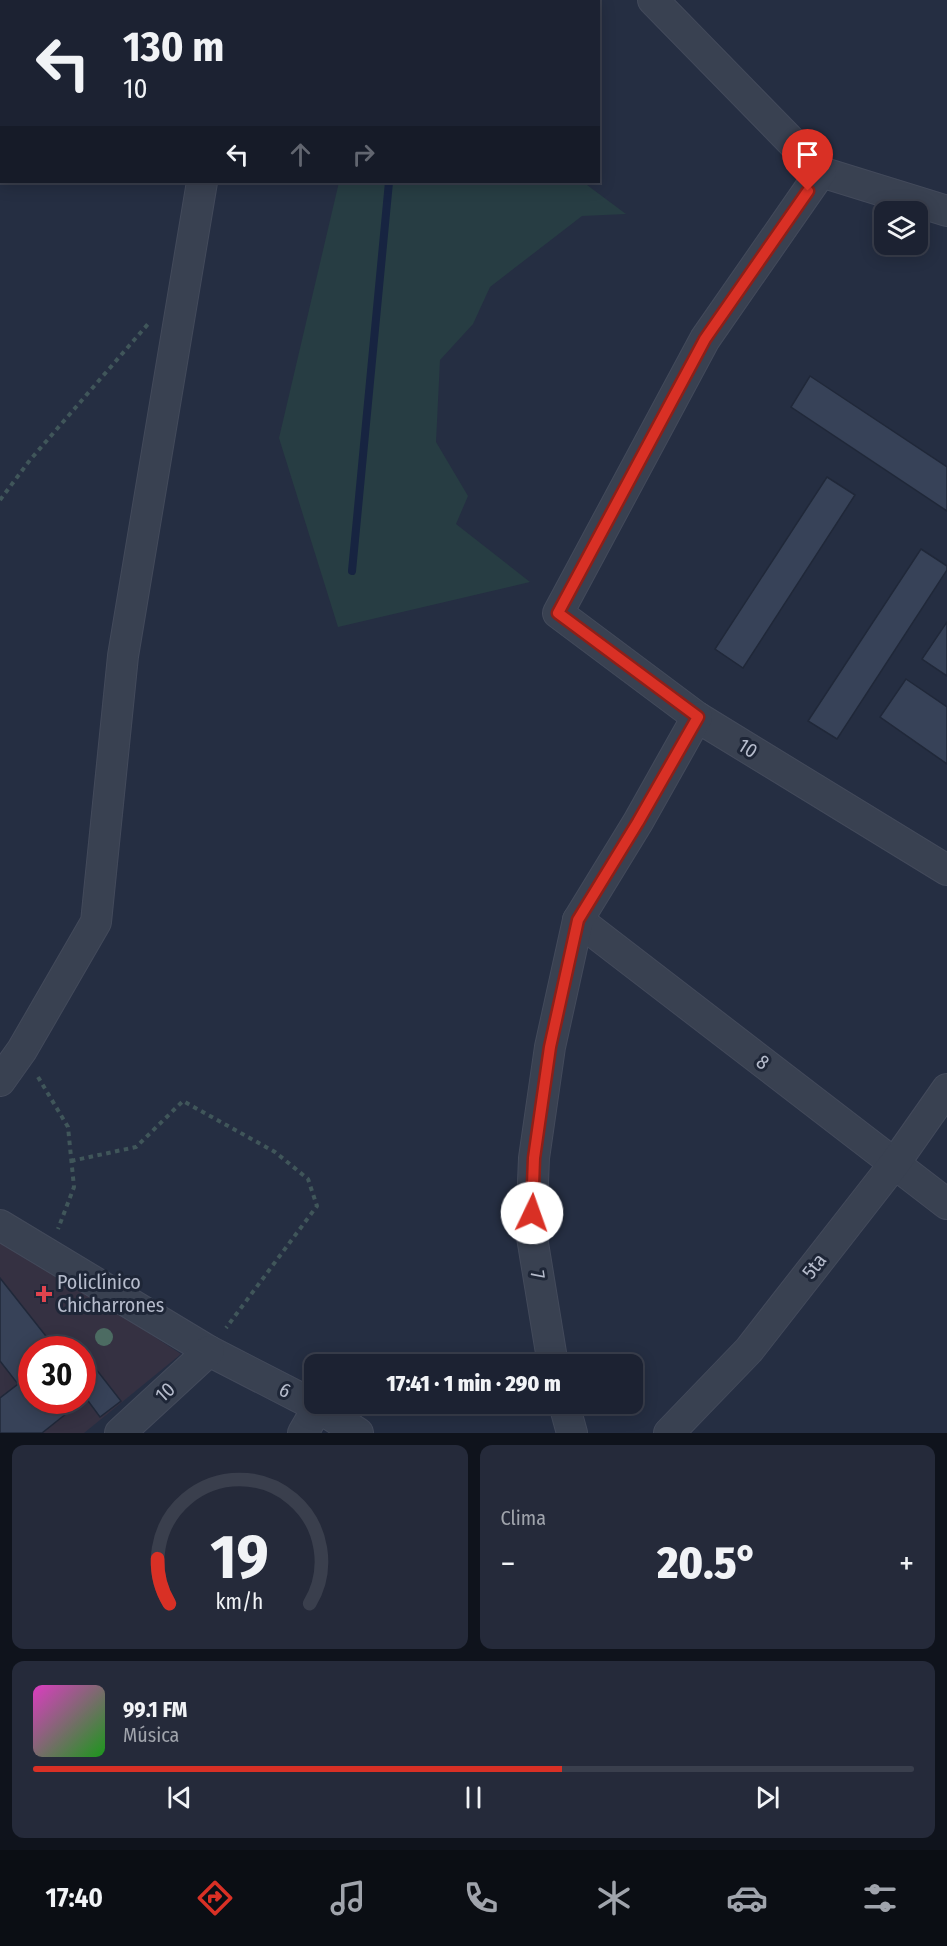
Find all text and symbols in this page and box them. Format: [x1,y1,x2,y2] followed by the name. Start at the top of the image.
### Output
[123,22,224,72] text: 130 m
[24,24,102,102] icon: left
[123,73,148,105] text: 10
[782,129,833,191] pin
[221,138,254,171] icon: left
[284,138,317,171] icon: ahead
[347,138,380,171] icon: right
[791,138,824,171] icon: arrive
[874,201,928,255] map controls
[874,201,928,255] button: layers
[734,733,762,763] street label: 10
[752,1049,774,1075] street label: 8
[500,1181,564,1245] position arrow
[797,1249,831,1283] street label: 5ta
[526,1269,550,1281] street label: 7
[57,1270,164,1317] place label: Policlínico Chicharrones
[35,1285,53,1303] marker: Policlínico Chicharrones
[18,1336,96,1414] speed limit sign: 30
[386,1370,561,1397] text: 17:41 · 1 min · 290 m
[150,1377,180,1407] street label: 10
[275,1377,295,1403] street label: 6
[501,1506,546,1530] text: Clima
[210,1520,269,1595] text: 19
[657,1536,757,1590] text: 20.5°
[501,1544,515,1584] text: −
[899,1544,914,1584] text: +
[216,1589,264,1615] text: km/h
[123,1696,187,1723] text: 99.1 FM
[123,1723,179,1747] text: Música
[163,1781,196,1814] icon: previous
[457,1781,490,1814] icon: pause
[751,1781,784,1814] icon: next
[194,1877,236,1919] icon: directions
[327,1877,369,1919] icon: music
[460,1877,502,1919] icon: phone
[593,1877,635,1919] icon: climate
[726,1877,768,1919] icon: car
[859,1877,901,1919] icon: filters
[46,1882,103,1914] text: 17:40

